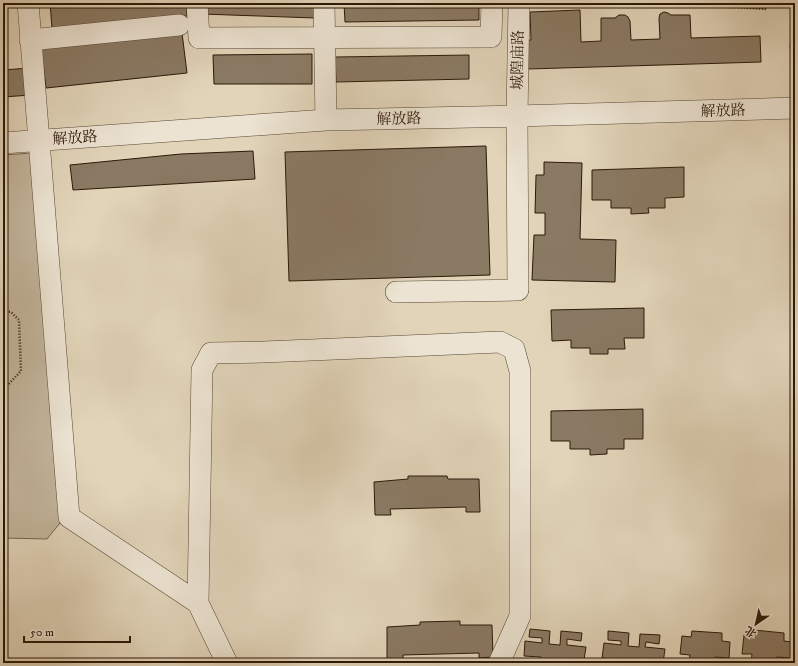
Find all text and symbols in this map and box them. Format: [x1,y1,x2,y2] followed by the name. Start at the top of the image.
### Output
[508,30,528,90] street label: 城隍庙路
[700,101,746,121] street label: 解放路
[376,109,422,129] street label: 解放路
[52,127,98,149] street label: 解放路
[736,604,776,644] north arrow
[24,618,130,644] scale bar
[742,623,759,640] text: 北
[30,625,54,640] text: 50 m

